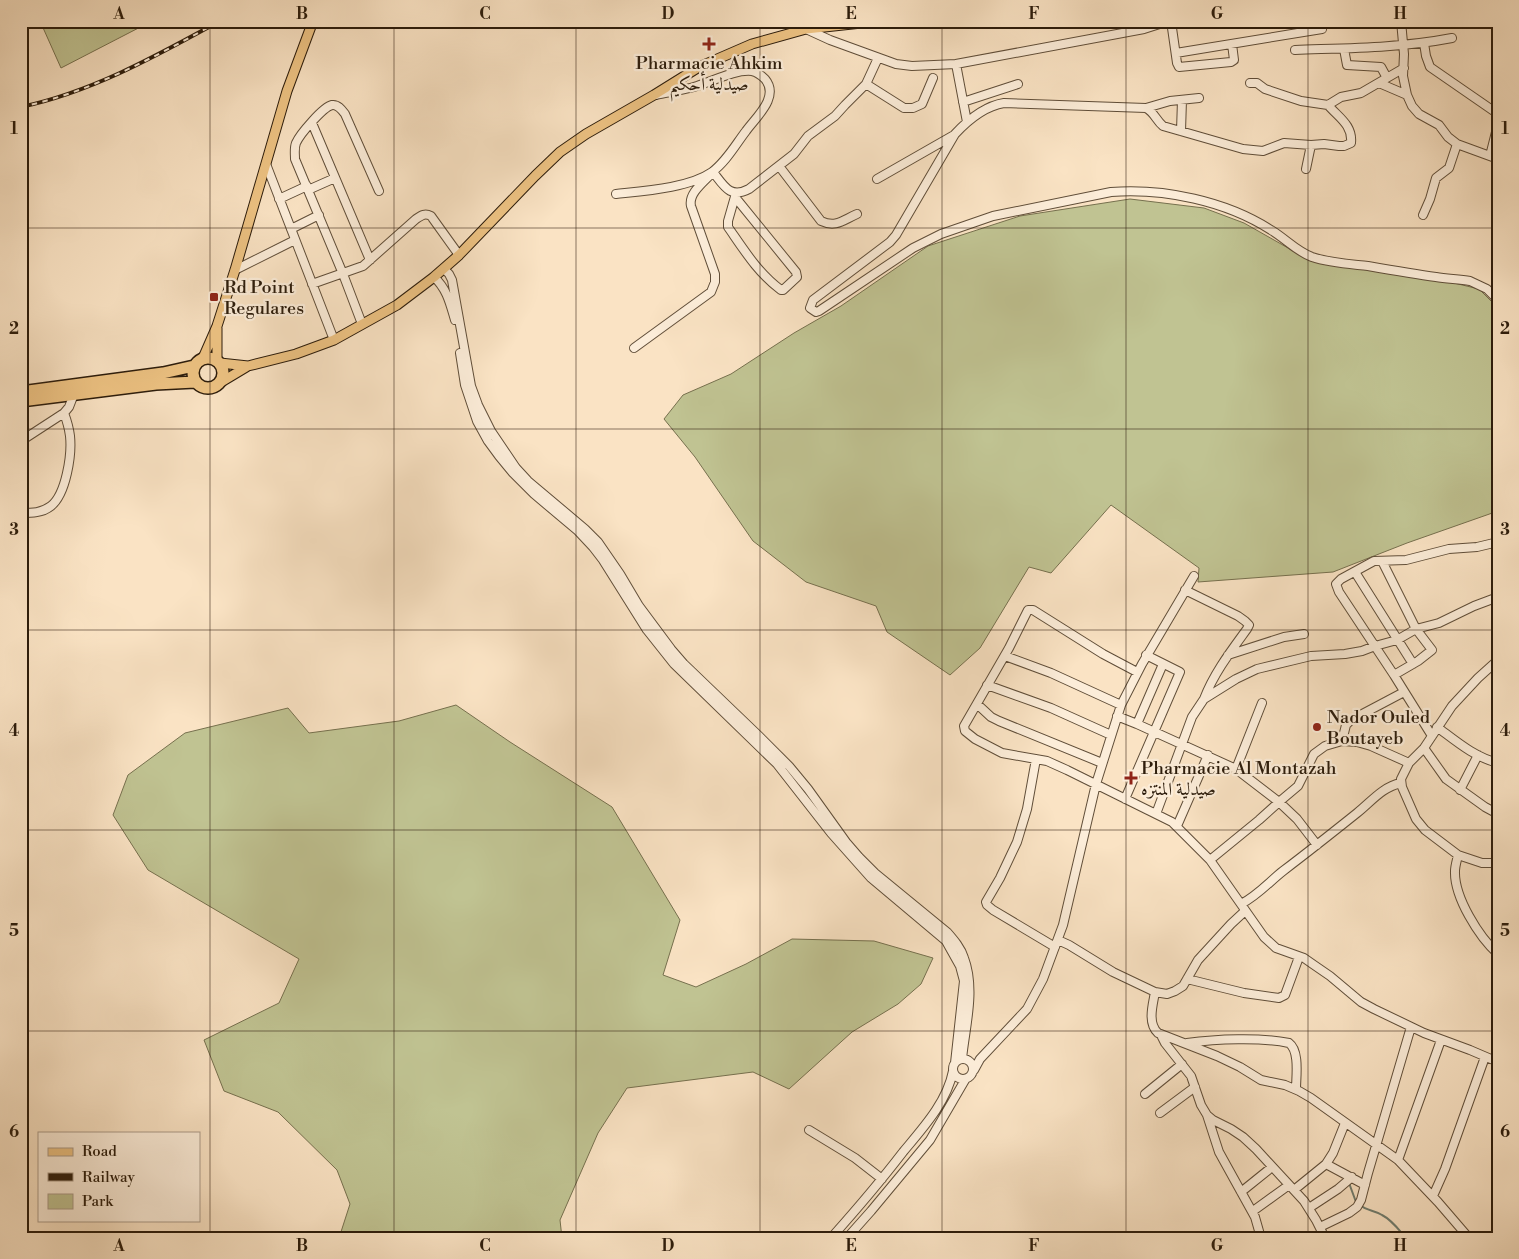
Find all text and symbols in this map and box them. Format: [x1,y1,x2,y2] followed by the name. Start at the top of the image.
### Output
[112,4,125,24] text: A
[296,4,308,24] text: B
[479,4,491,24] text: C
[662,4,675,24] text: D
[845,4,857,24] text: E
[1028,4,1040,24] text: F
[1211,4,1224,24] text: G
[1393,4,1407,24] text: H
[703,38,715,50] marker: Pharmacie Ahkim صيدلية أحكيم
[635,52,783,102] place label: Pharmacie Ahkim صيدلية أحكيم
[10,119,18,139] text: 1
[1501,119,1509,139] text: 1
[224,276,304,320] place label: Rd Point Regulares
[208,291,220,303] marker: Rd Point Regulares
[9,319,19,339] text: 2
[1500,319,1510,339] text: 2
[9,520,19,540] text: 3
[1500,520,1510,540] text: 3
[1326,706,1431,750] place label: Nador Ouled Boutayeb
[9,721,20,741] text: 4
[1311,721,1323,733] marker: Nador Ouled Boutayeb
[1500,721,1511,741] text: 4
[1141,757,1337,801] place label: Pharmacie Al Montazah صيدلية المنتزه
[1125,772,1137,784] marker: Pharmacie Al Montazah صيدلية المنتزه
[9,921,19,941] text: 5
[1500,921,1510,941] text: 5
[9,1122,19,1142] text: 6
[1500,1122,1510,1142] text: 6
[38,1132,200,1222] legend
[82,1142,117,1161] text: Road
[82,1168,136,1187] text: Railway
[82,1192,114,1211] text: Park
[112,1236,125,1256] text: A
[296,1236,308,1256] text: B
[479,1236,491,1256] text: C
[662,1236,675,1256] text: D
[845,1236,857,1256] text: E
[1028,1236,1040,1256] text: F
[1211,1236,1224,1256] text: G
[1393,1236,1407,1256] text: H

